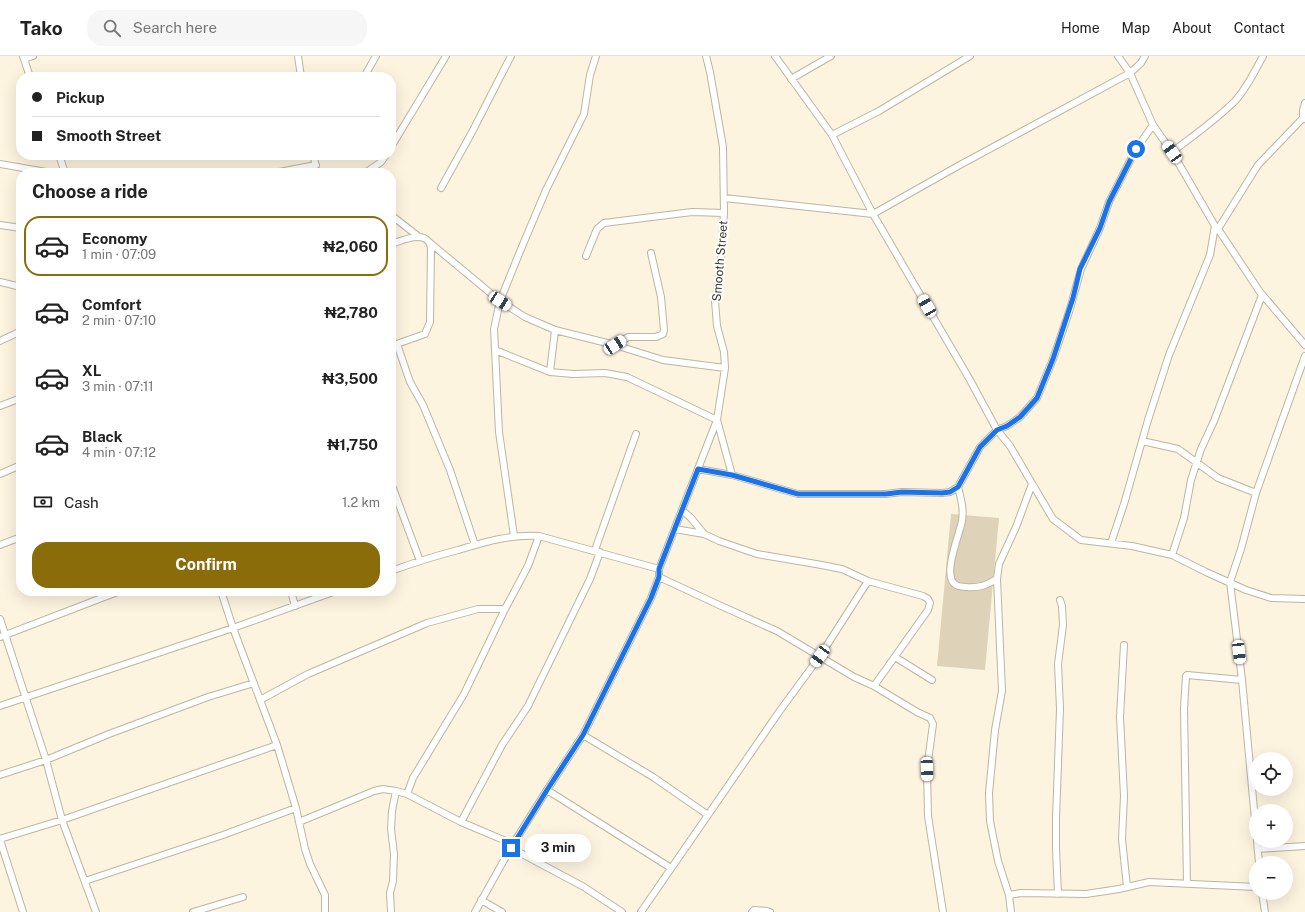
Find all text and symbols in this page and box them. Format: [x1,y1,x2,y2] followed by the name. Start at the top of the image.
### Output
[87,10,367,46] search box
[20,17,63,39] text: Tako
[101,17,123,39] icon: search
[133,19,217,36] text: Search here
[1061,20,1100,36] text: Home
[1122,20,1150,36] text: Map
[1172,20,1212,36] text: About
[1234,20,1285,36] text: Contact
[56,89,105,106] text: Pickup
[56,127,161,144] text: Smooth Street
[1160,139,1184,165] car
[1127,140,1145,158] route start
[32,181,148,202] text: Choose a ride
[709,220,731,302] street label: Smooth Street
[34,228,70,264] icon: car
[82,230,147,247] text: Economy
[323,238,378,255] text: ₦2,060
[82,247,156,262] text: 1 min · 07:09
[487,289,513,313] car
[916,293,938,319] car
[34,294,70,330] icon: car
[82,296,142,313] text: Comfort
[324,304,378,321] text: ₦2,780
[82,313,156,328] text: 2 min · 07:10
[602,333,628,357] car
[34,360,70,396] icon: car
[82,362,101,379] text: XL
[322,370,378,387] text: ₦3,500
[82,379,154,394] text: 3 min · 07:11
[34,426,70,462] icon: car
[82,428,122,445] text: Black
[327,436,378,453] text: ₦1,750
[82,445,156,460] text: 4 min · 07:12
[32,491,54,513] icon: cash
[64,494,99,511] text: Cash
[342,495,380,510] text: 1.2 km
[32,542,380,588] button: Confirm
[1232,639,1246,665] car
[808,643,832,669] car
[1249,752,1293,900] map controls
[1249,752,1293,796] button: locate
[921,757,933,781] car
[1249,804,1293,848] button: +
[525,834,591,862] callout: 3 min
[502,839,520,857] route end
[541,840,575,855] text: 3 min
[1249,856,1293,900] button: −

